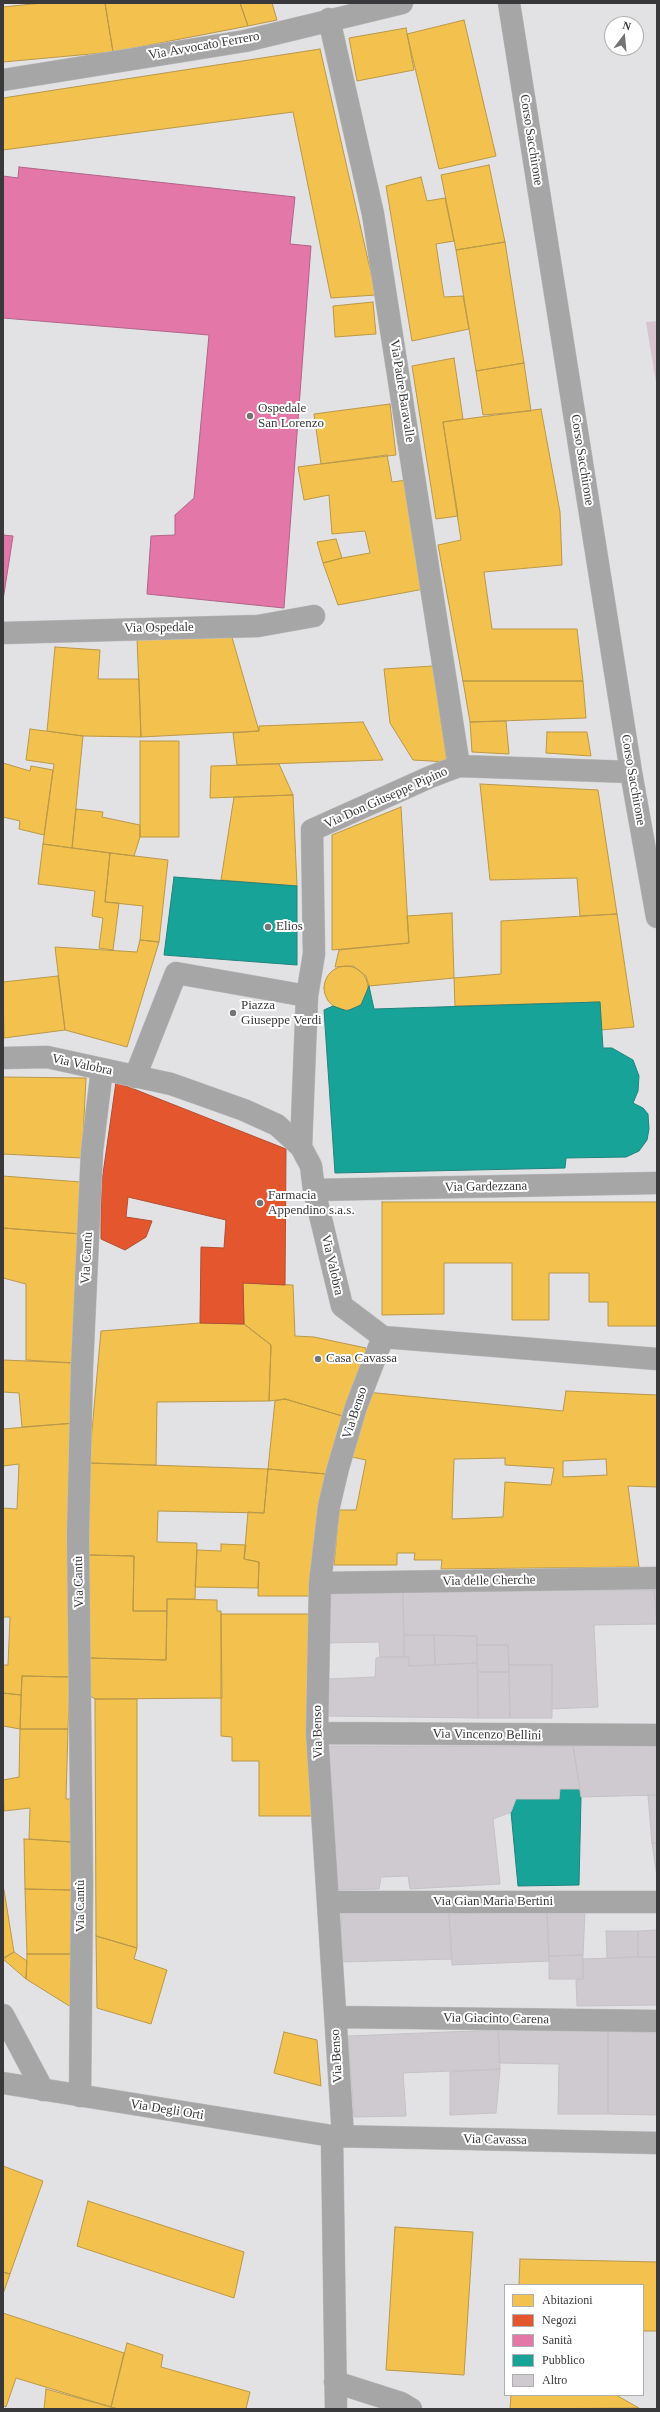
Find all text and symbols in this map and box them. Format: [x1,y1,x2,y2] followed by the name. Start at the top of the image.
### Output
[604,16,644,56] north arrow
[622,19,633,32] text: N
[147,29,261,63] street label: Via Avvocato Ferrero
[516,93,546,187] street label: Corso Sacchirone
[386,338,418,444] street label: Via Padre Baravalle
[258,401,324,432] place label: Ospedale San Lorenzo
[245,411,255,421] marker: Ospedale San Lorenzo
[567,413,597,507] street label: Corso Sacchirone
[124,620,194,636] street label: Via Ospedale
[617,733,649,827] street label: Corso Sacchirone
[322,764,450,832] street label: Via Don Giuseppe Pipino
[276,919,303,935] place label: Elios
[263,922,273,932] marker: Elios
[241,998,322,1029] place label: Piazza Giuseppe Verdi
[228,1008,238,1018] marker: Piazza Giuseppe Verdi
[50,1051,114,1079] street label: Via Valobra
[445,1178,527,1196] street label: Via Gardezzana
[268,1188,355,1219] place label: Farmacia Appendino s.a.s.
[255,1198,265,1208] marker: Farmacia Appendino s.a.s.
[78,1231,96,1285] street label: Via Cantù
[317,1233,347,1297] street label: Via Valobra
[326,1351,397,1367] place label: Casa Cavassa
[313,1354,323,1364] marker: Casa Cavassa
[339,1385,371,1441] street label: Via Benso
[71,1556,87,1608] street label: Via Cantù
[442,1572,536,1590] street label: Via delle Cherche
[310,1705,326,1759] street label: Via Benso
[432,1726,542,1744] street label: Via Vincenzo Bellini
[73,1880,89,1932] street label: Via Cantù
[433,1894,553,1910] street label: Via Gian Maria Bertini
[443,2010,549,2028] street label: Via Giacinto Carena
[328,2029,346,2083] street label: Via Benso
[129,2096,205,2124] street label: Via Degli Orti
[463,2132,527,2148] street label: Via Cavassa
[504,2284,644,2396] legend
[542,2293,593,2307] text: Abitazioni
[542,2313,577,2327] text: Negozi
[542,2333,572,2347] text: Sanità
[542,2353,585,2367] text: Pubblico
[542,2373,567,2387] text: Altro

